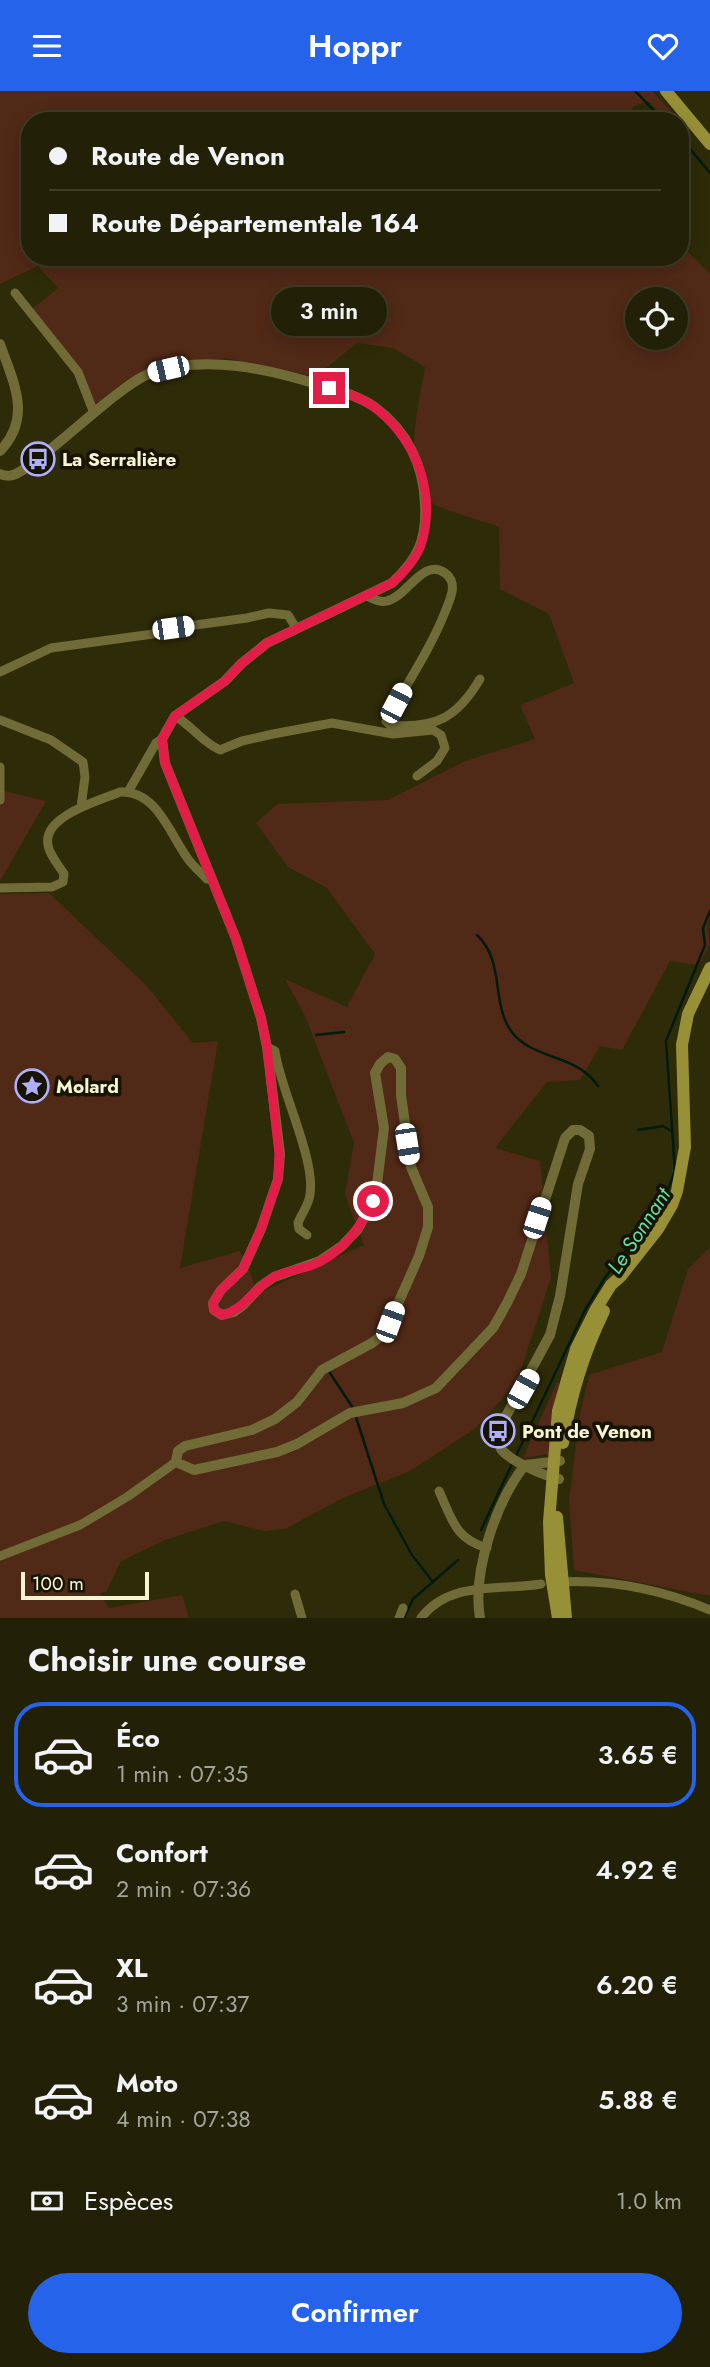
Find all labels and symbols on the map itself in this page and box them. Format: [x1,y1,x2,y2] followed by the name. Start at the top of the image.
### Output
[271,287,387,335] callout: 3 min
[146,354,191,384] car
[313,372,345,404] route end
[19,440,57,478] bus stop icon: La Serralière
[62,446,176,473] place label: La Serralière
[151,615,196,641] car
[377,680,416,726] car
[13,1067,51,1105] place icon: Molard
[56,1073,119,1100] place label: Molard
[394,1122,421,1166] car
[600,1181,679,1280] water label: Le Sonnant
[357,1185,389,1217] route start
[521,1195,554,1241] car
[373,1299,408,1345] car
[504,1366,543,1412] car
[479,1412,517,1450] bus stop icon: Pont de Venon
[522,1418,652,1445] place label: Pont de Venon
[21,1569,149,1601] scale bar

